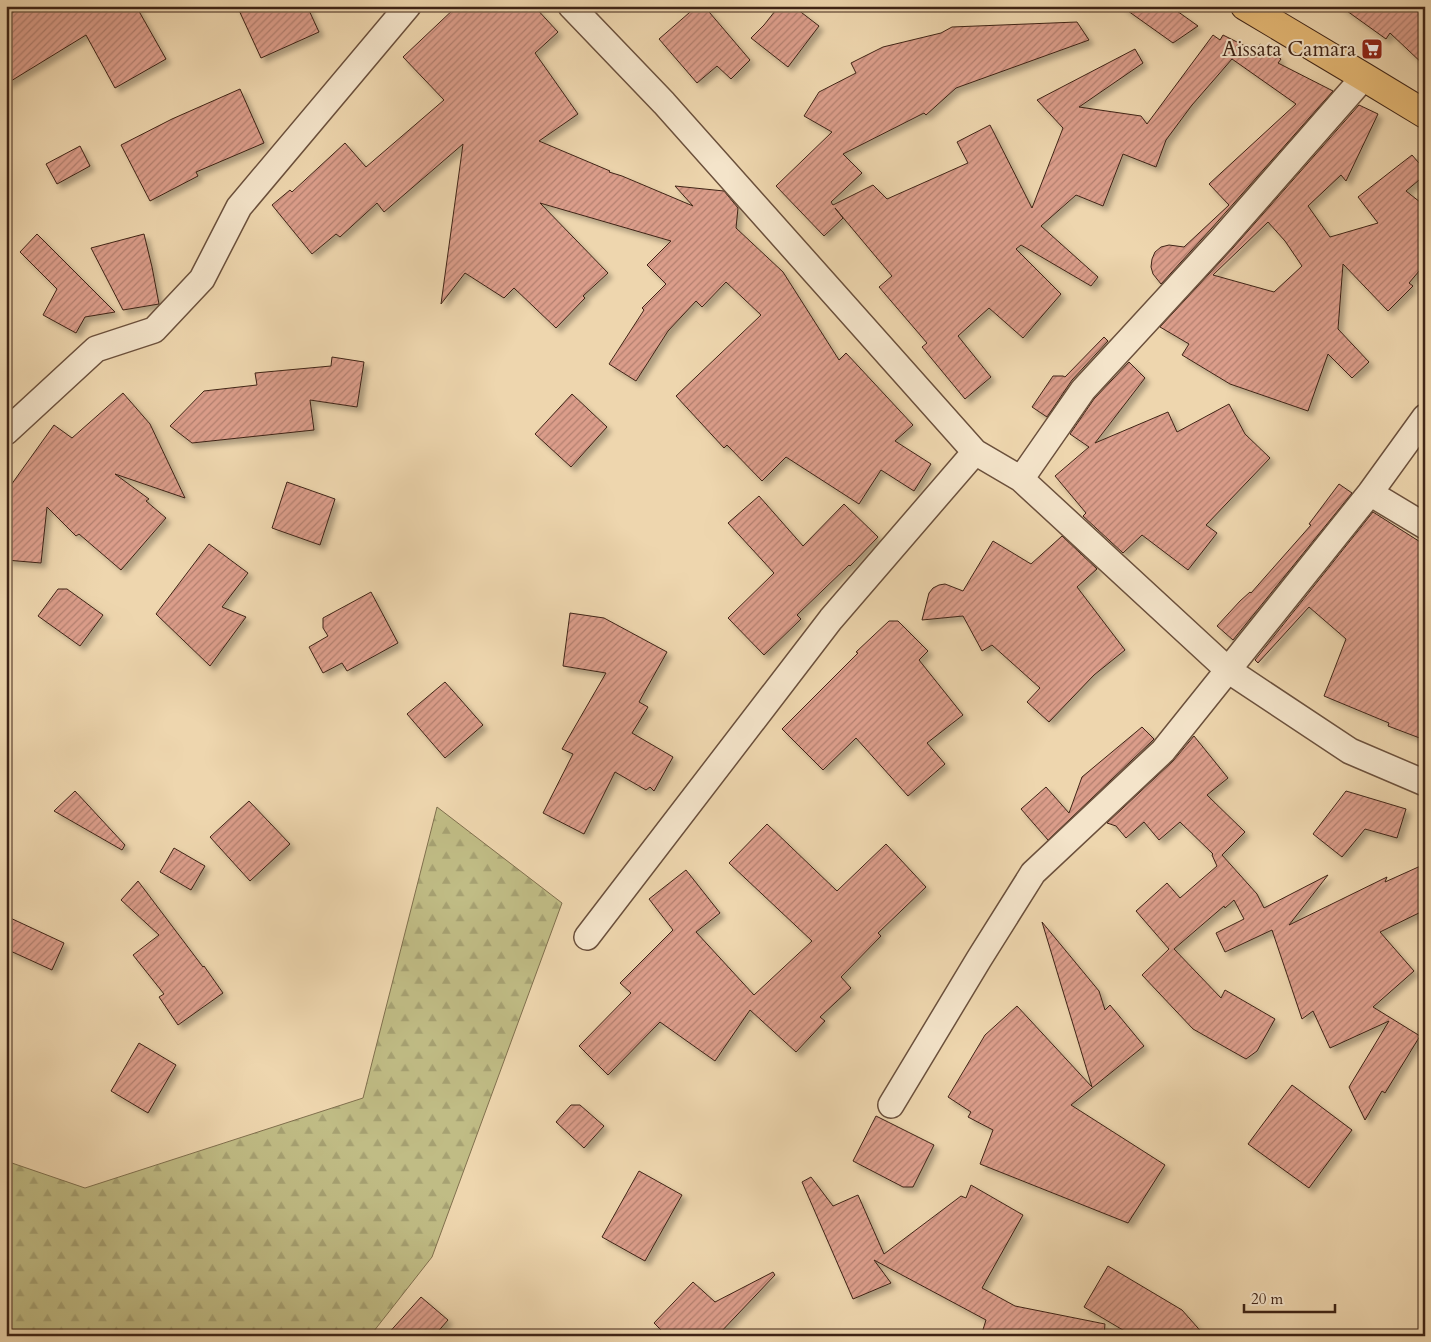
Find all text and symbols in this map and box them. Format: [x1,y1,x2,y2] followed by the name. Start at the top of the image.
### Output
[1222,35,1356,64] place label: Aissata Camara
[1360,37,1384,61] supermarket icon: Aissata Camara
[1244,1282,1335,1314] scale bar
[1251,1289,1283,1309] text: 20 m

